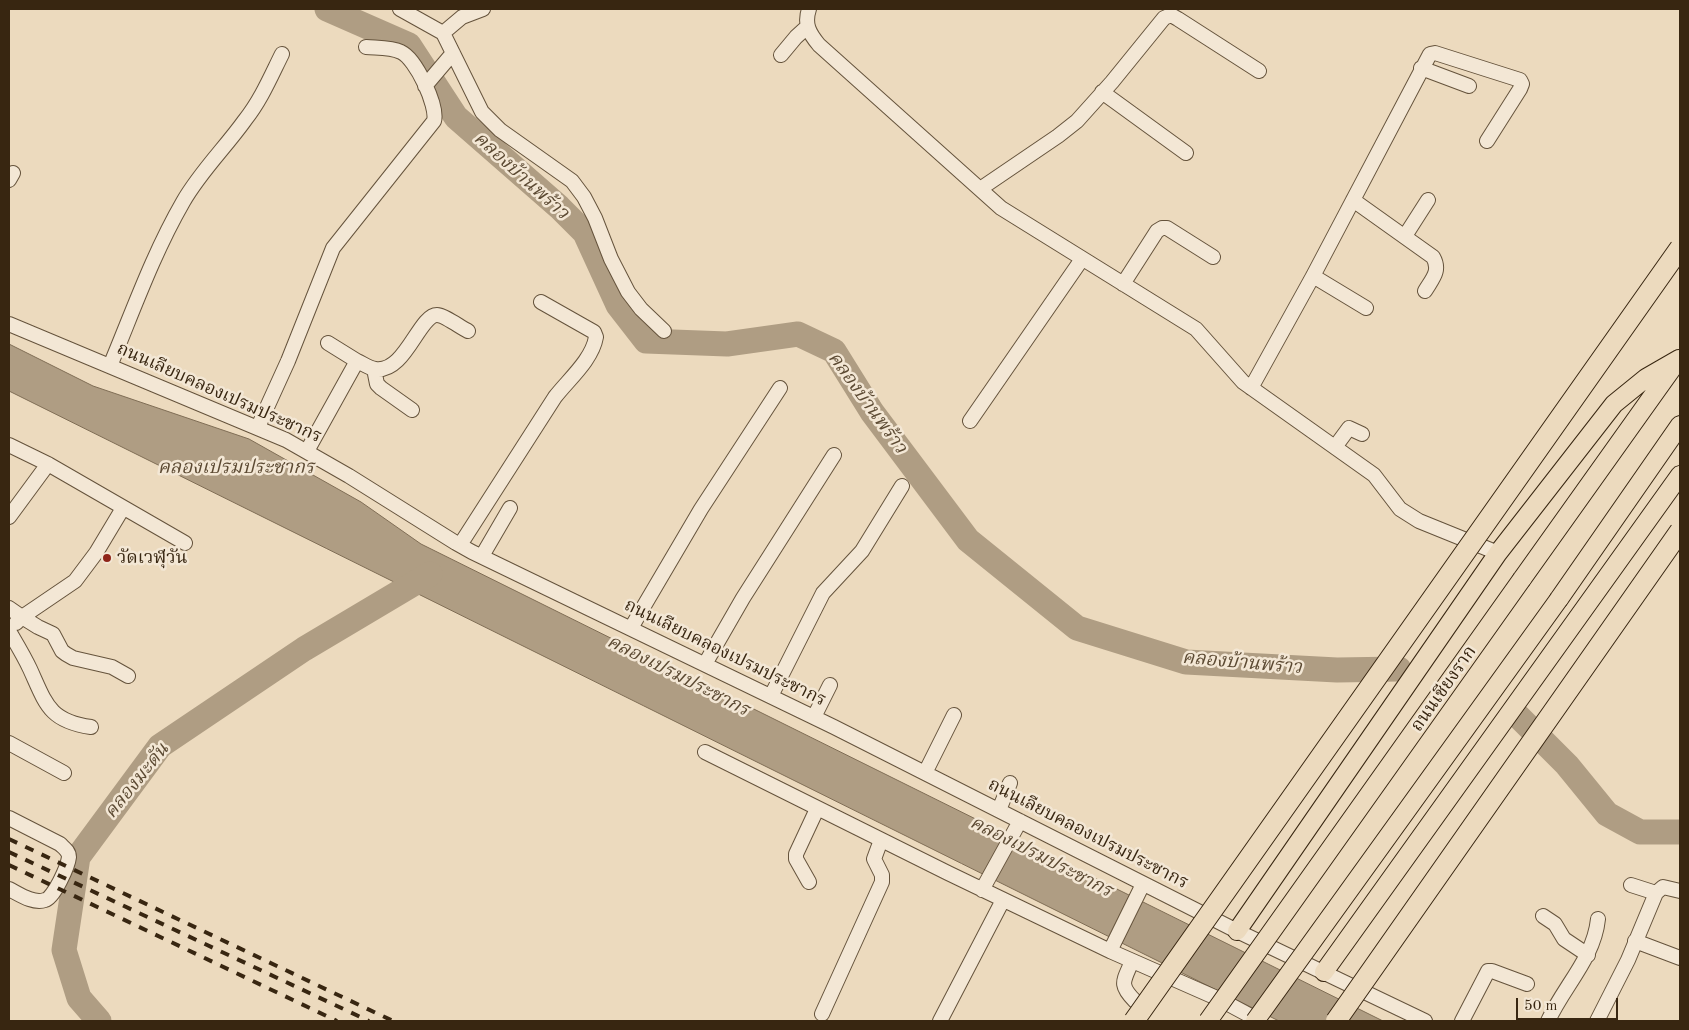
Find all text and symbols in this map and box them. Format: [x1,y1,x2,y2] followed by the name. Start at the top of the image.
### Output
[469,127,573,225] water label: คลองบ้านพร้าว
[113,338,325,448] street label: ถนนเลียบคลองเปรมประชากร
[822,348,912,458] water label: คลองบ้านพร้าว
[158,457,314,479] water label: คลองเปรมประชากร
[117,547,187,569] place label: วัดเวฬุวัน
[101,552,113,564] marker: วัดเวฬุวัน
[621,595,829,711] street label: ถนนเลียบคลองเปรมประชากร
[603,630,753,722] water label: คลองเปรมประชากร
[1407,642,1481,736] street label: ถนนเชียงราก
[1181,646,1303,680] water label: คลองบ้านพร้าว
[100,739,174,823] water label: คลองมะดัน
[984,774,1192,894] street label: ถนนเลียบคลองเปรมประชากร
[966,811,1116,903] water label: คลองเปรมประชากร
[1519,988,1622,1020] scale bar
[1524,999,1558,1014] text: 50 m

